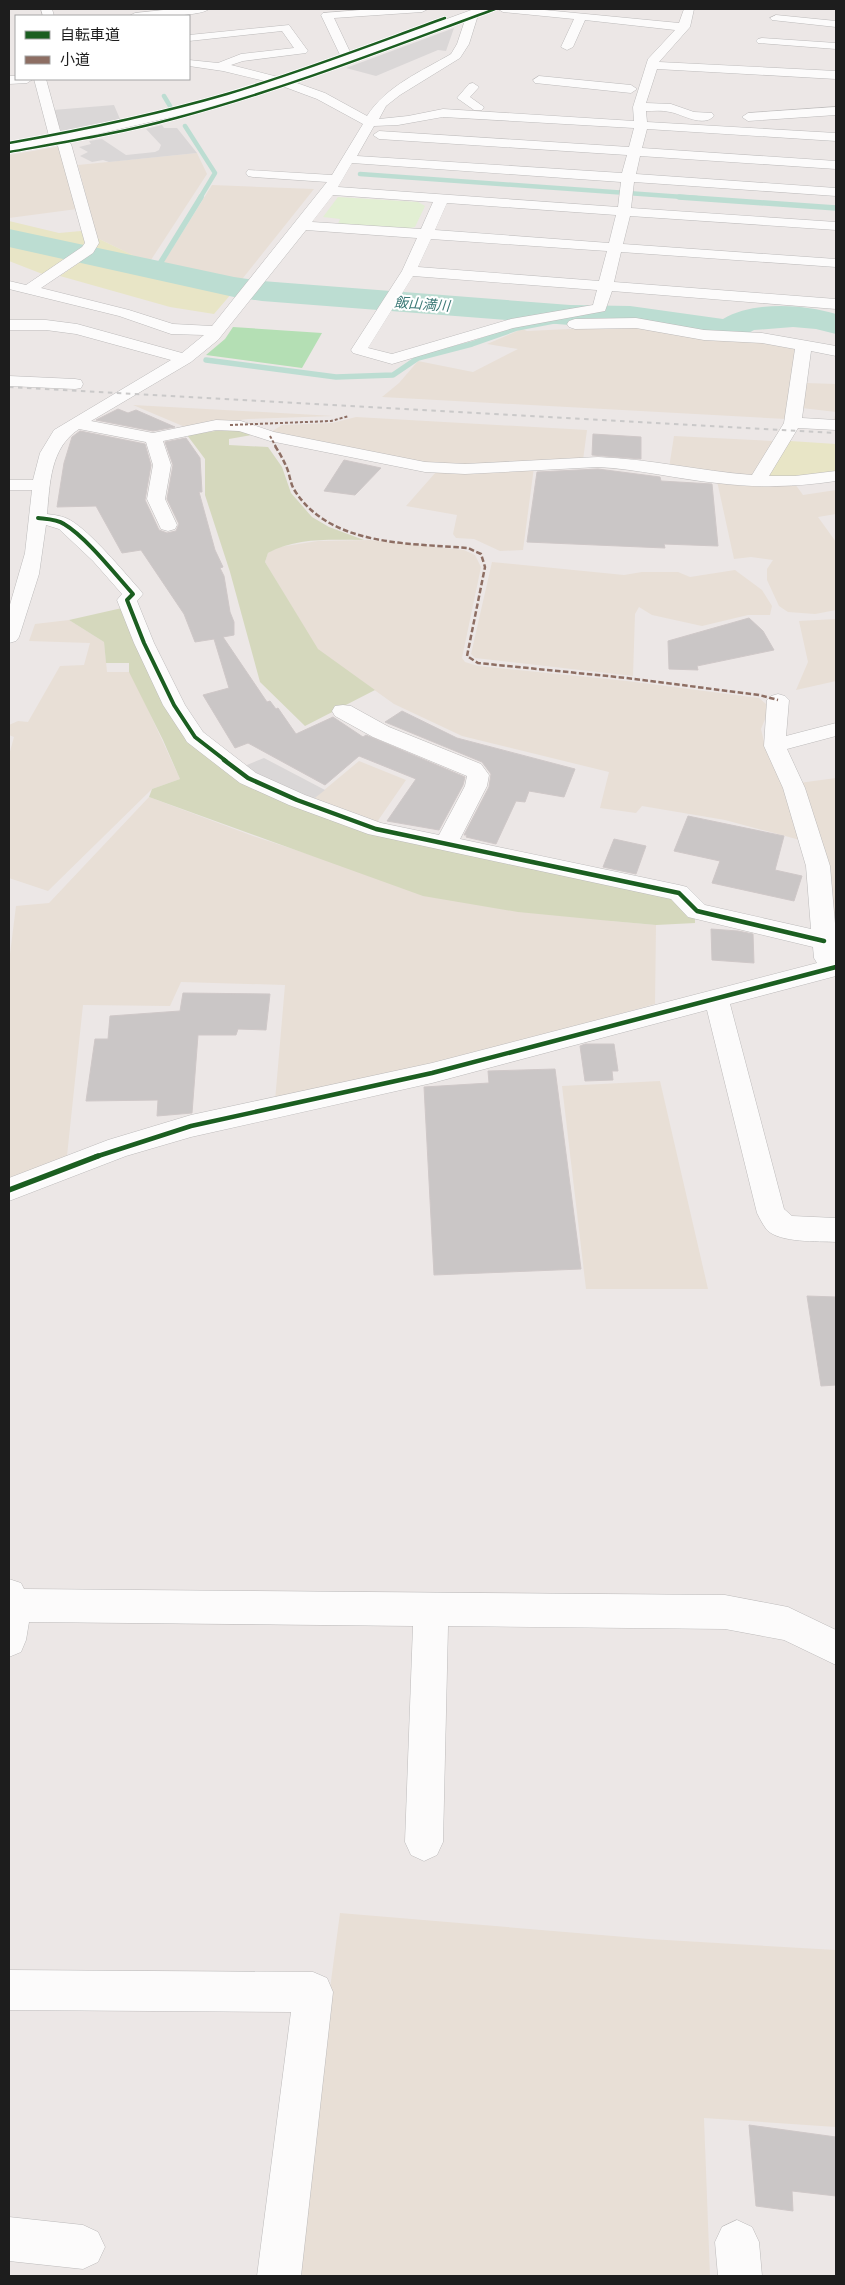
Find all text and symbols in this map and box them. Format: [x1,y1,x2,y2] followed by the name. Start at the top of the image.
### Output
[15,15,190,80] legend
[60,25,120,44] text: 自転車道
[60,50,90,69] text: 小道
[393,293,453,315] water label: 飯山満川

